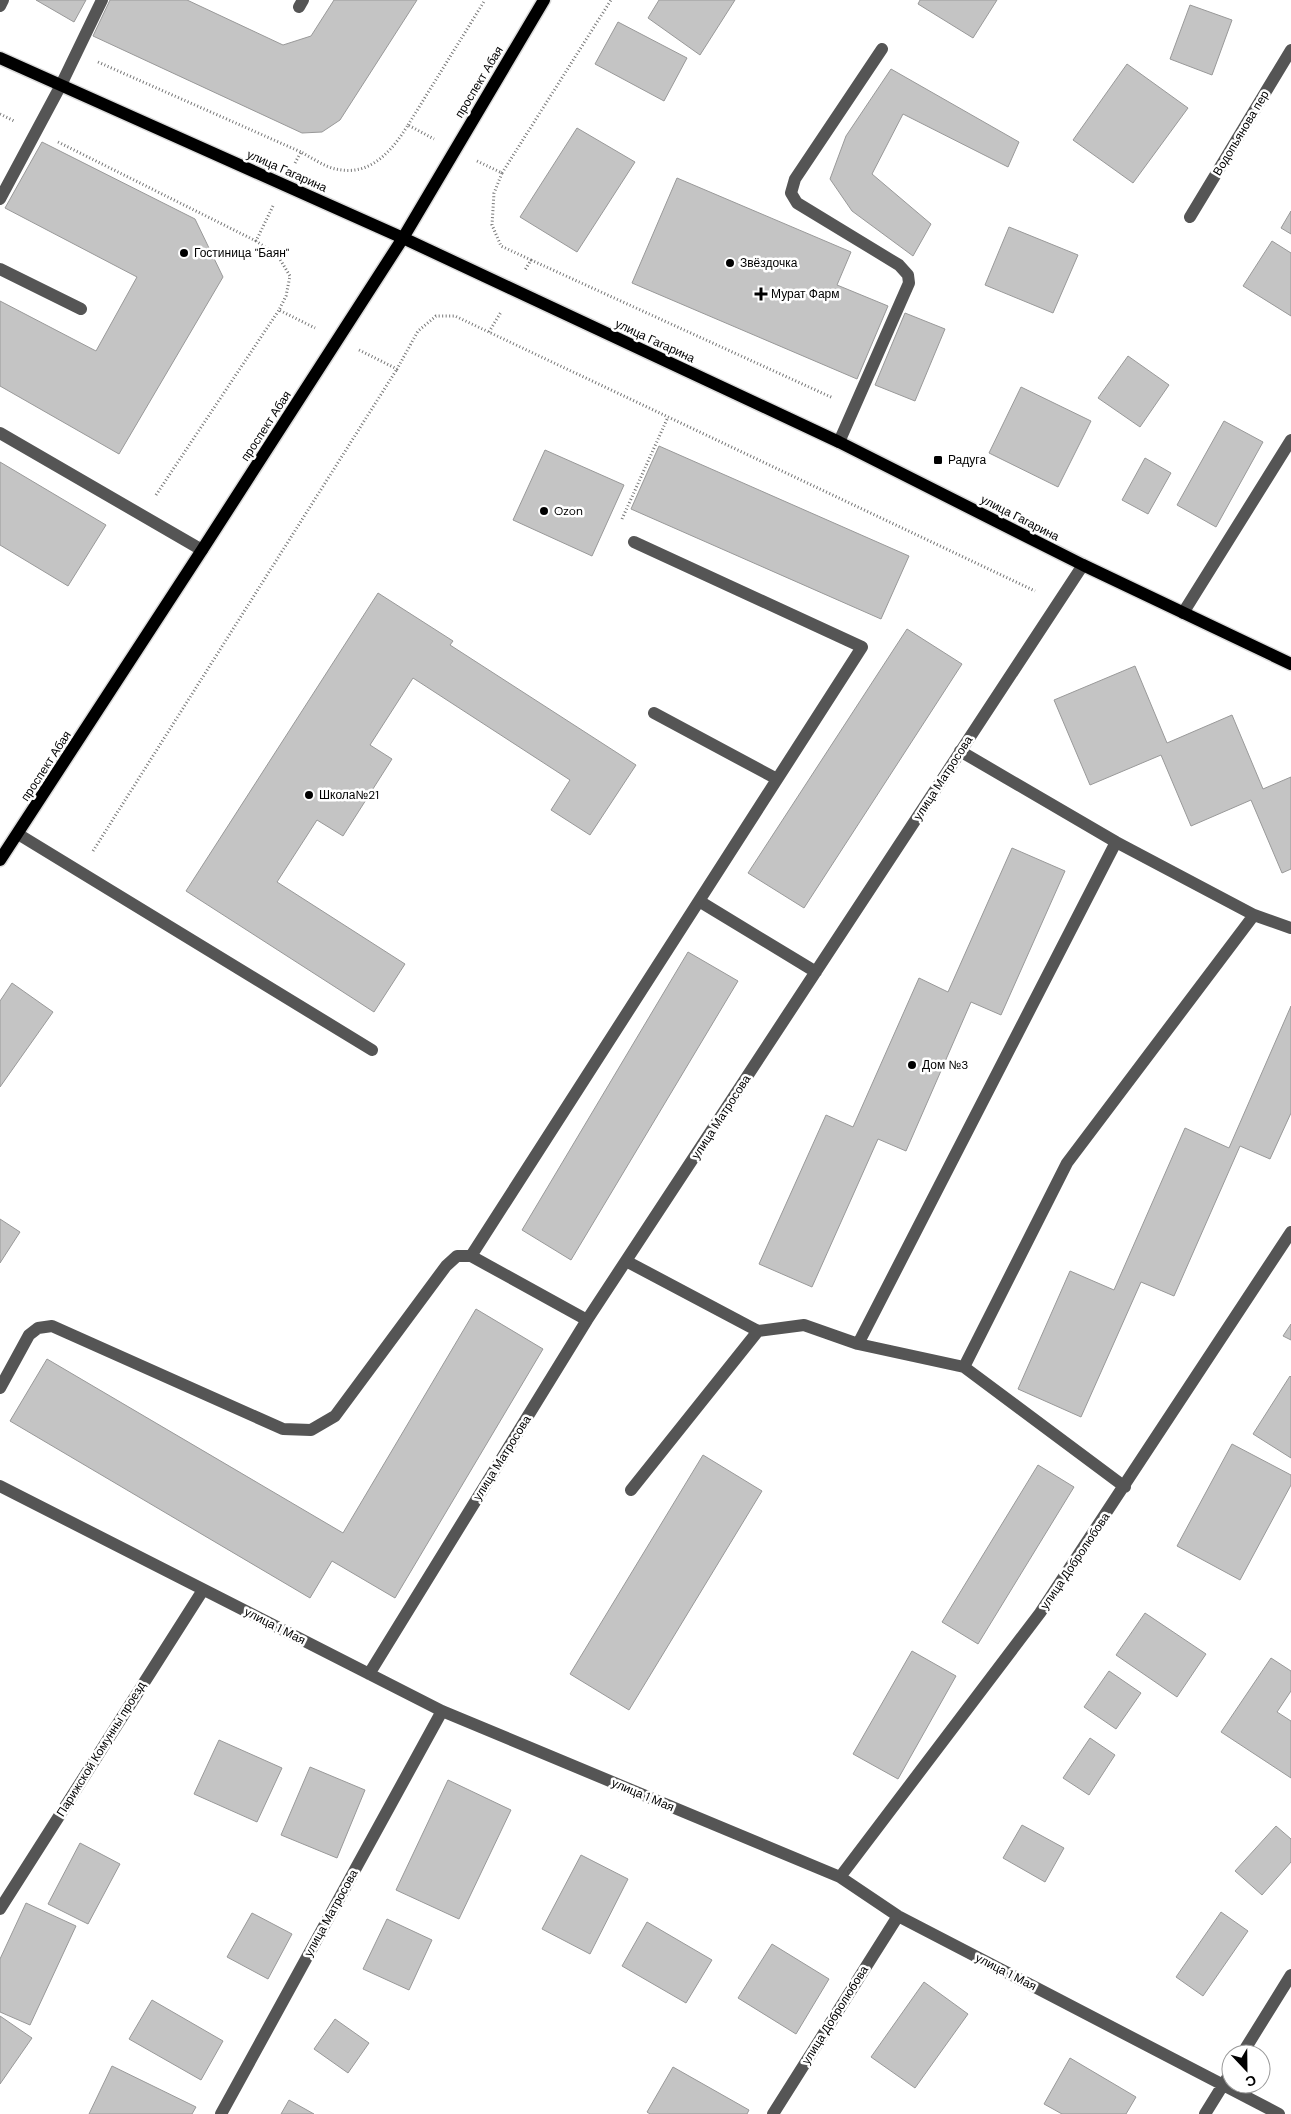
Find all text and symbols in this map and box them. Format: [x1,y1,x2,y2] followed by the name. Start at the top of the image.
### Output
[451,43,507,121] street label: проспект Абая
[1209,87,1273,179] street label: Водопьянова пер
[244,146,330,196] street label: улица Гагарина
[194,245,290,261] place label: Гостиница "Баян"
[178,247,190,259] marker: Гостиница "Баян"
[740,255,798,271] place label: Звёздочка
[724,257,736,269] marker: Звёздочка
[771,286,840,302] place label: Мурат Фарм
[755,288,767,300] marker: Мурат Фарм
[613,316,698,367] street label: улица Гагарина
[237,388,295,464] street label: проспект Абая
[948,452,986,468] place label: Радуга
[932,454,944,466] marker: Радуга
[978,491,1062,545] street label: улица Гагарина
[554,503,583,519] place label: Ozon
[538,505,550,517] marker: Ozon
[17,728,75,804] street label: проспект Абая
[910,733,976,823] street label: улица Матросова
[319,787,379,803] place label: Школа№21
[303,789,315,801] marker: Школа№21
[922,1057,968,1073] place label: Дом №3
[906,1059,918,1071] marker: Дом №3
[688,1072,754,1162] street label: улица Матросова
[469,1412,535,1503] street label: улица Матросова
[1037,1509,1114,1613] street label: улица Добролюбова
[242,1604,308,1648] street label: улица 1 Мая
[53,1678,149,1820] street label: Парижской Комунны проезд
[609,1775,677,1815] street label: улица 1 Мая
[300,1866,362,1959] street label: улица Матросова
[973,1950,1039,1994] street label: улица 1 Мая
[798,1962,872,2067] street label: улица Добролюбова
[1221,2044,1271,2094] north arrow
[1243,2071,1259,2091] text: С

